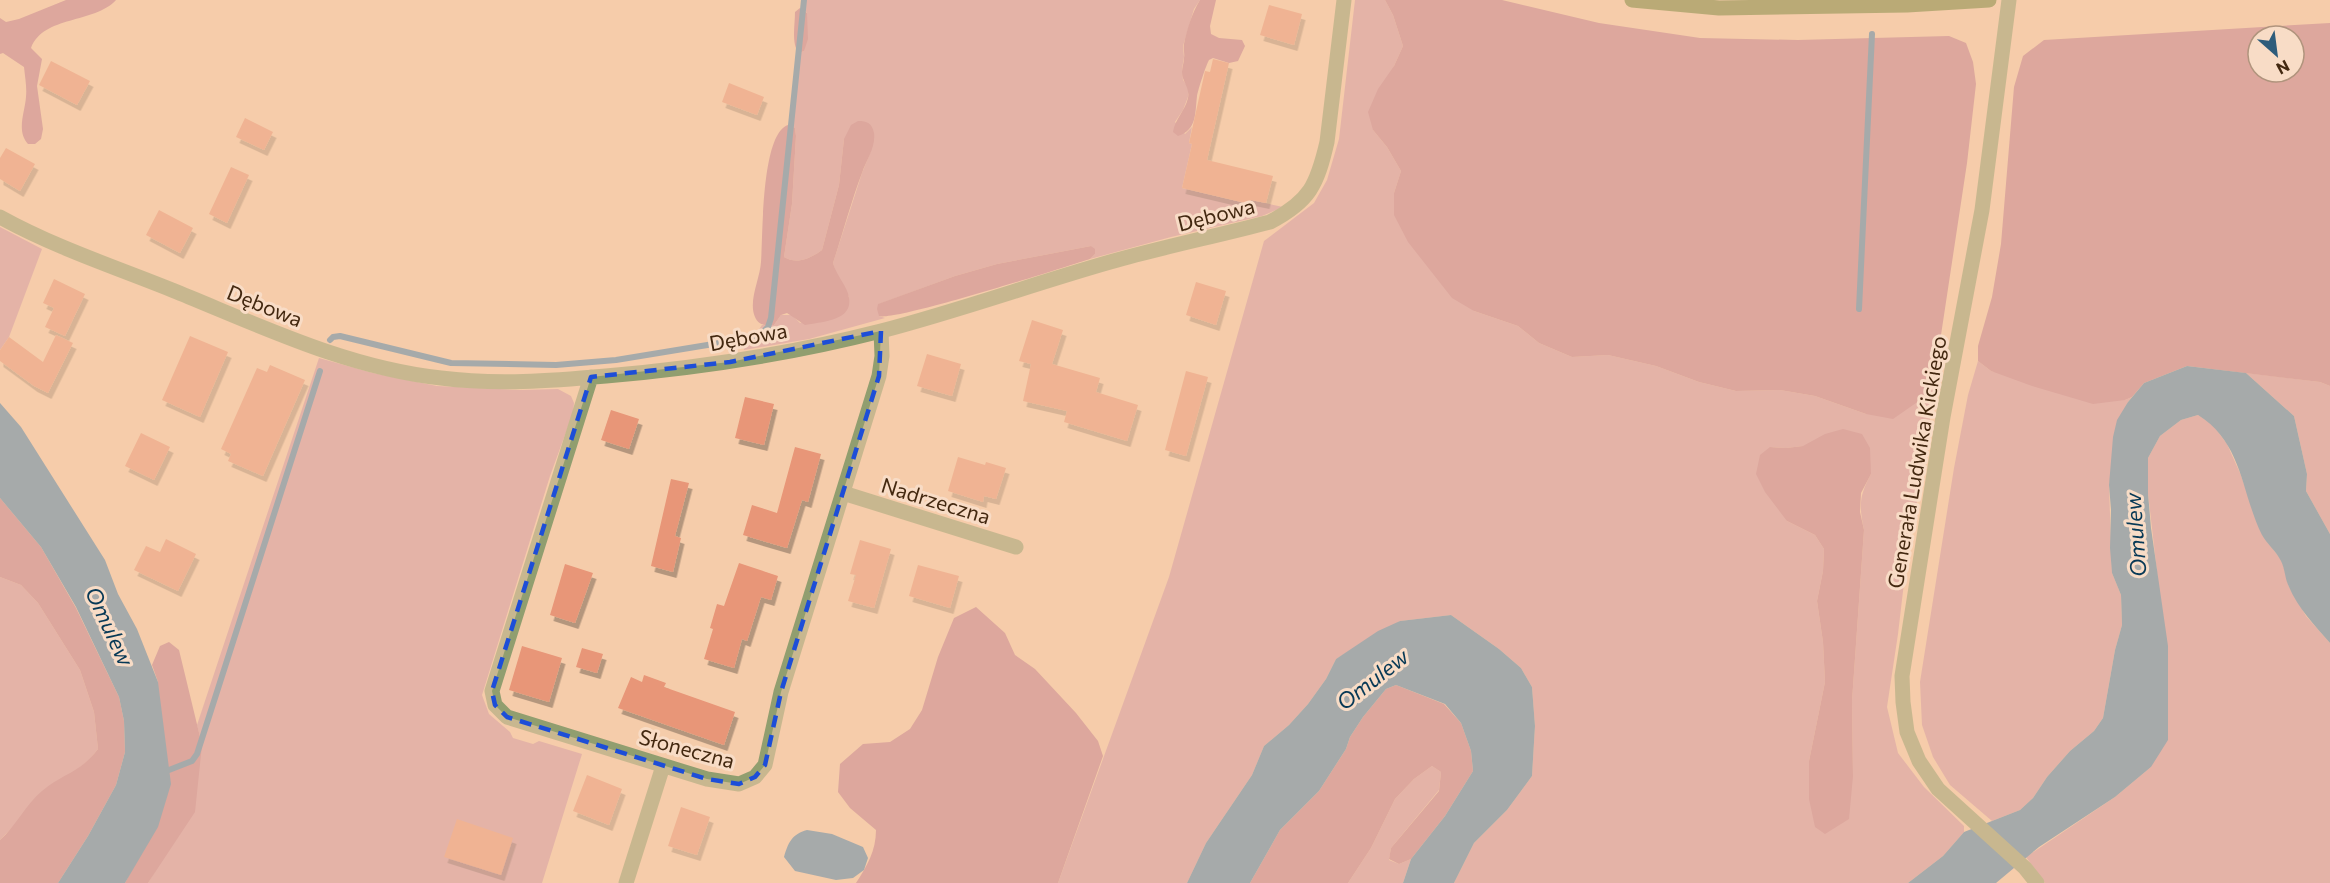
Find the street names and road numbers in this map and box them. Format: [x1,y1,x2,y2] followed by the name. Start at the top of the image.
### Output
[1175,192,1257,236] street label: Dębowa
[224,279,306,331] street label: Dębowa
[707,317,789,355] street label: Dębowa
[1881,334,1951,590] street label: Generała Ludwika Kickiego
[878,472,994,528] street label: Nadrzeczna
[636,723,738,773] street label: Słoneczna

